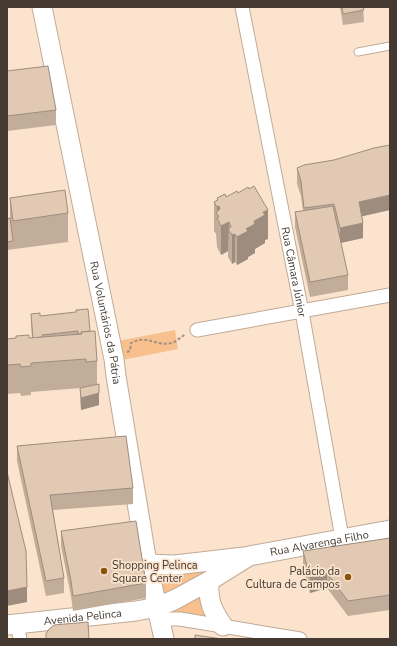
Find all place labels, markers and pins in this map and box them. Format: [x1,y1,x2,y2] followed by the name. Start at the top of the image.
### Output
[112,558,198,586] place label: Shopping Pelinca Square Center
[245,564,340,592] place label: Palácio da Cultura de Campos
[99,566,109,576] marker: Shopping Pelinca Square Center
[343,572,353,582] marker: Palácio da Cultura de Campos

